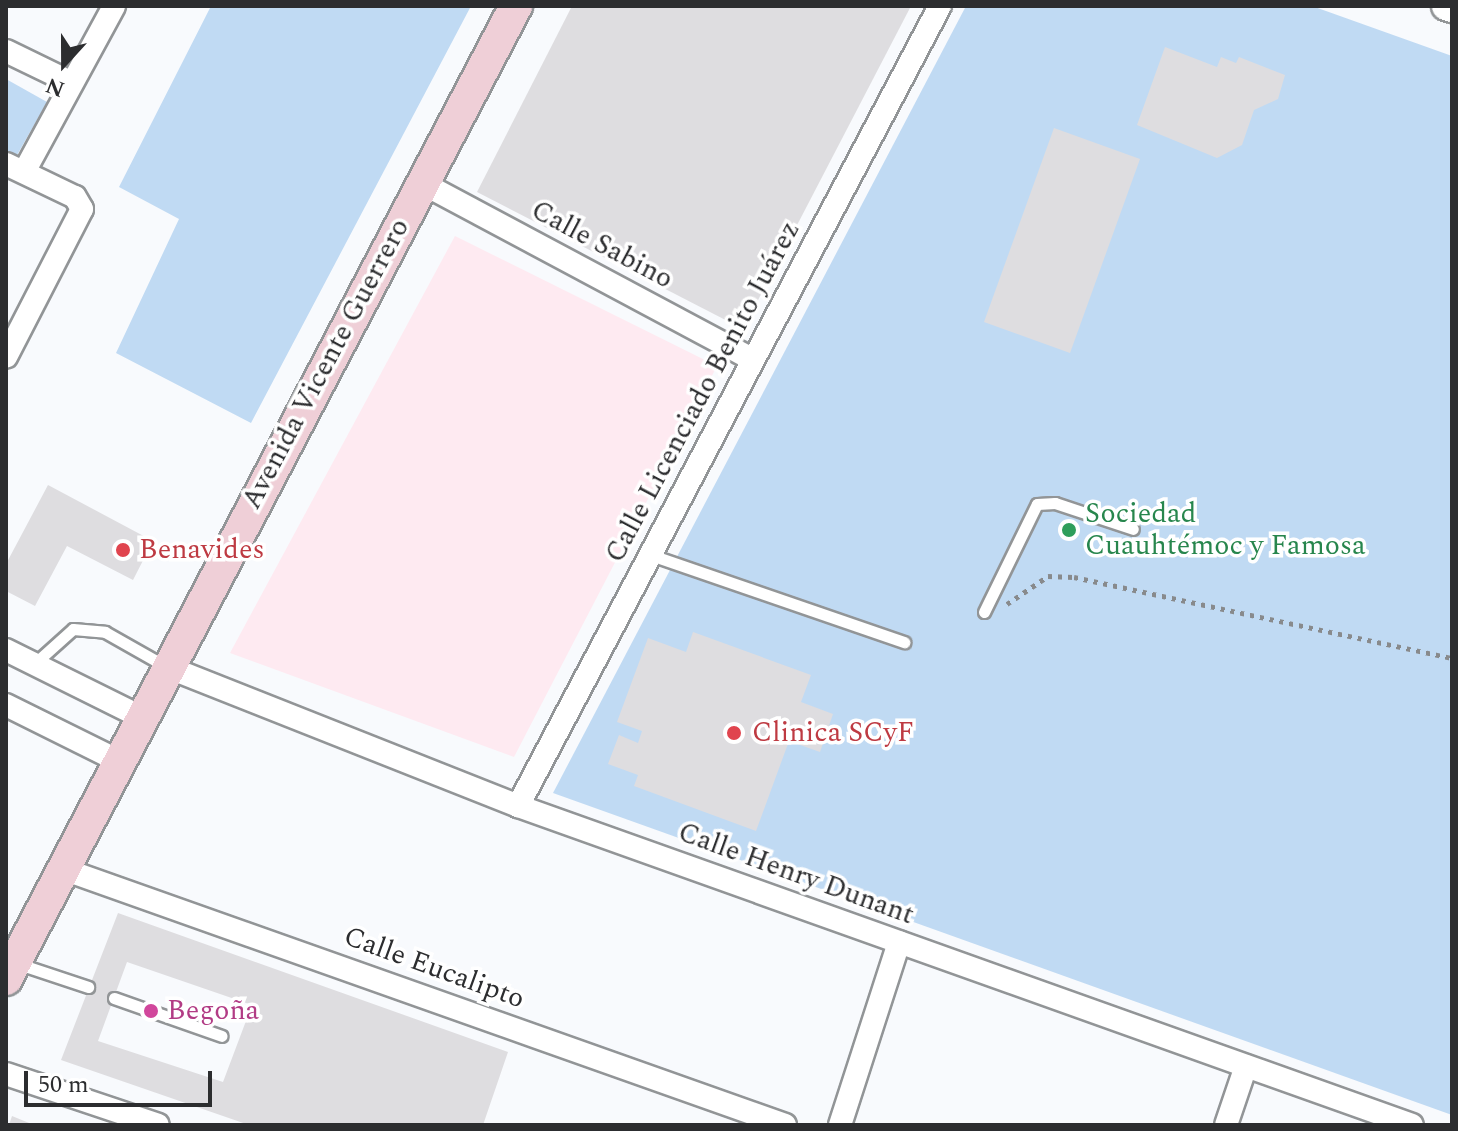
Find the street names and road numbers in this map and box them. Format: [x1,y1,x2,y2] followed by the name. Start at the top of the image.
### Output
[525,194,679,296] street label: Calle Sabino
[235,213,417,515] street label: Avenida Vicente Guerrero
[599,216,807,568] street label: Calle Licenciado Benito Juárez
[674,816,918,932] street label: Calle Henry Dunant
[339,920,529,1016] street label: Calle Eucalipto

